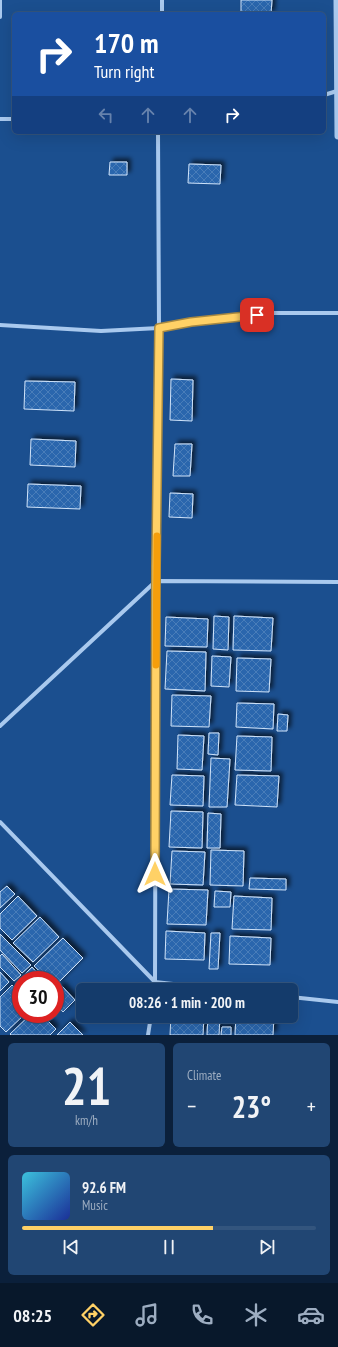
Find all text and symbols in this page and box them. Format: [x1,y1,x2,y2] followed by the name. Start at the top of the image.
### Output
[94,24,158,61] text: 170 m
[28,28,80,80] icon: right
[94,60,154,83] text: Turn right
[95,104,117,126] icon: left
[137,104,159,126] icon: ahead
[179,104,201,126] icon: ahead
[221,104,243,126] icon: right
[240,298,274,332] pin
[246,304,268,326] icon: arrive
[134,853,176,895] position arrow
[12,971,64,1023] speed limit sign: 30
[129,993,245,1012] text: 08:26 · 1 min · 200 m
[62,1052,111,1119] text: 21
[187,1067,221,1084] text: Climate
[232,1087,271,1126] text: 23°
[187,1092,196,1120] text: −
[307,1092,316,1120] text: +
[75,1112,98,1129] text: km/h
[82,1178,126,1197] text: 92.6 FM
[82,1197,108,1214] text: Music
[60,1236,82,1258] icon: previous
[158,1236,180,1258] icon: pause
[256,1236,278,1258] icon: next
[79,1301,107,1329] icon: directions
[133,1301,161,1329] icon: music
[188,1301,216,1329] icon: phone
[242,1301,270,1329] icon: climate
[297,1301,325,1329] icon: car
[13,1304,52,1327] text: 08:25

